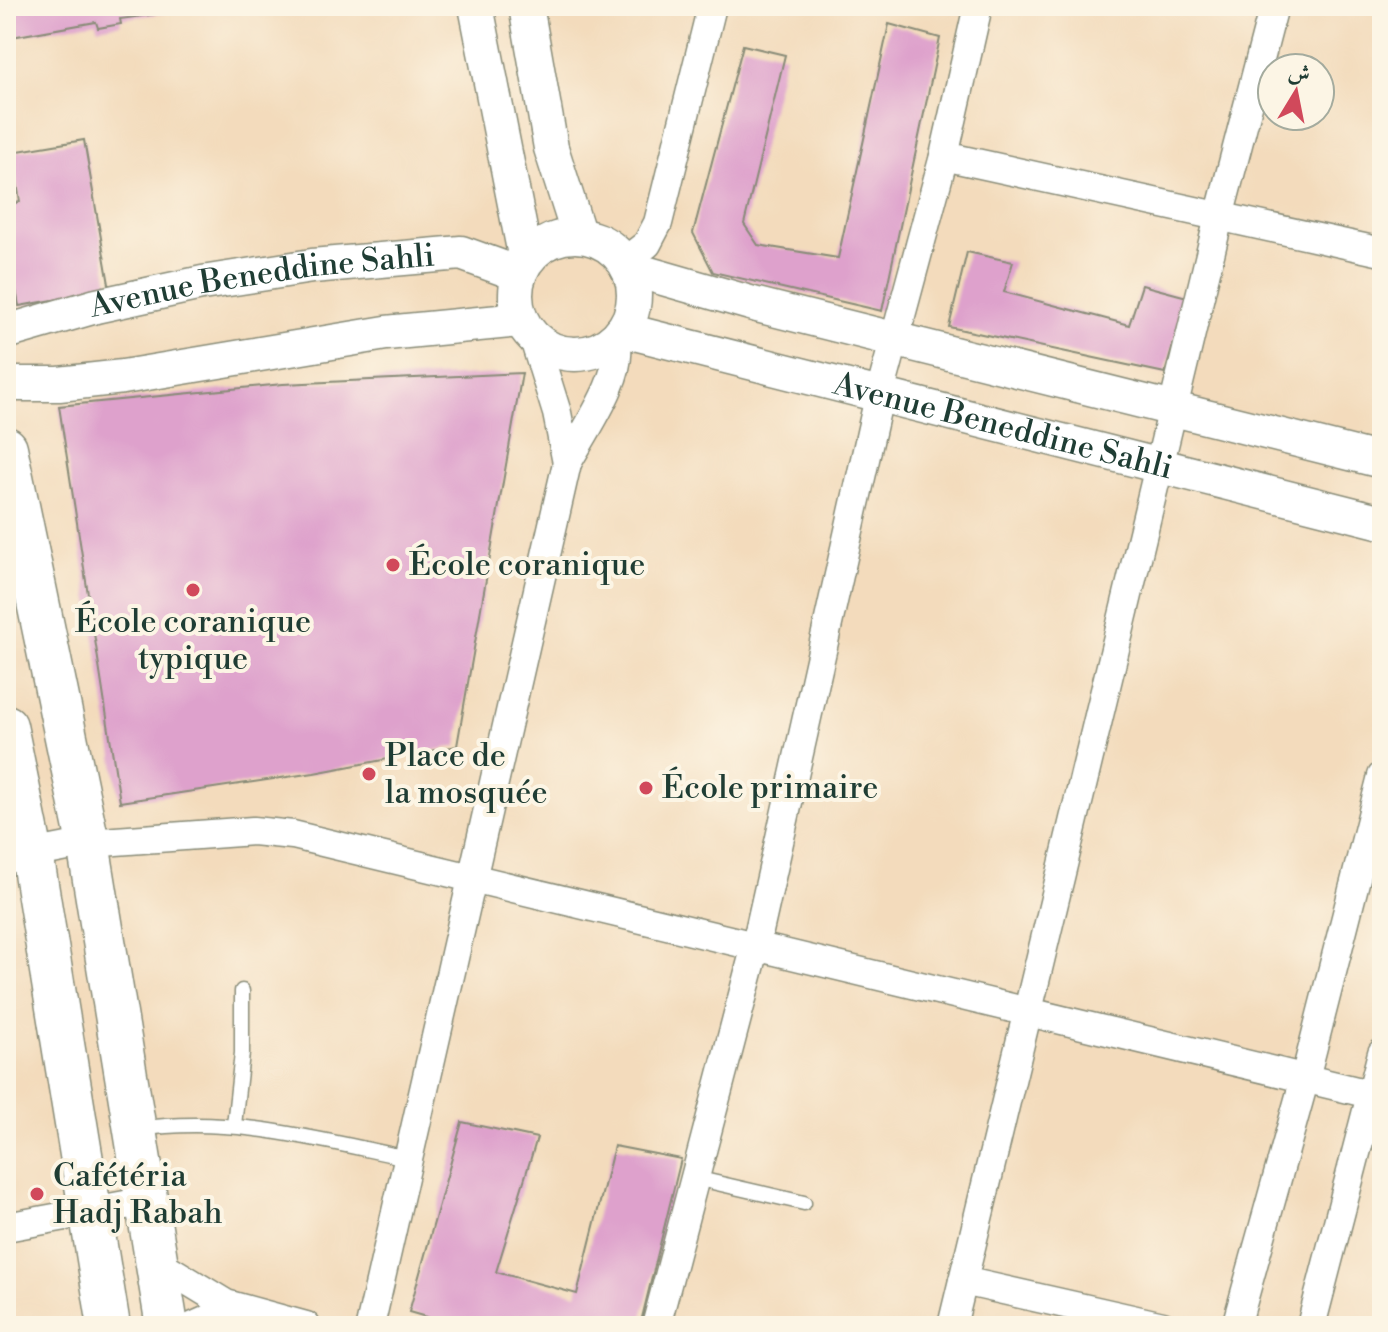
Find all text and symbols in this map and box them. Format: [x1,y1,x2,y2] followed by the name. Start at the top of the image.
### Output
[1256,52,1336,132] north arrow
[1286,59,1312,89] text: ش
[85,235,436,327] street label: Avenue Beneddine Sahli
[828,364,1177,488] street label: Avenue Beneddine Sahli
[409,543,645,585] place label: École coranique
[384,556,402,574] marker: École coranique
[184,581,202,599] marker: École coranique typique
[75,600,311,679] place label: École coranique typique
[385,736,548,813] place label: Place de la mosquée
[360,765,378,783] marker: Place de la mosquée
[662,766,879,808] place label: École primaire
[637,779,655,797] marker: École primaire
[53,1156,223,1233] place label: Cafétéria Hadj Rabah
[28,1185,46,1203] marker: Cafétéria Hadj Rabah

